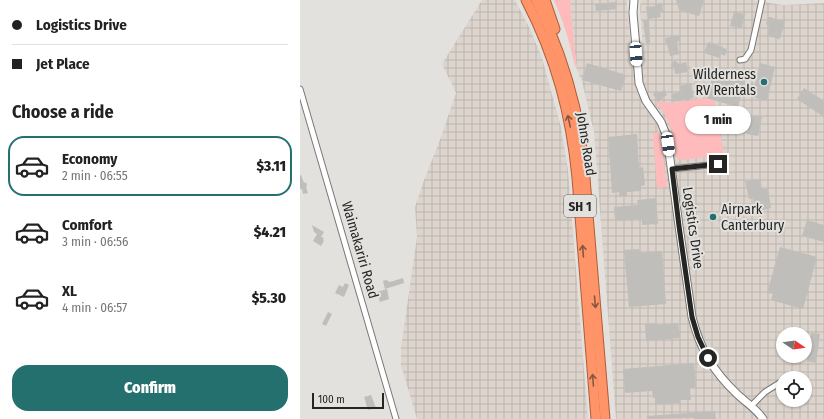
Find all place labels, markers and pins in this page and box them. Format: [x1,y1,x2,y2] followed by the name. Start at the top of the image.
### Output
[693,66,756,99] place label: Wilderness RV Rentals
[759,77,769,87] marker: Wilderness RV Rentals
[721,201,785,234] place label: Airpark Canterbury
[708,212,718,222] marker: Airpark Canterbury

